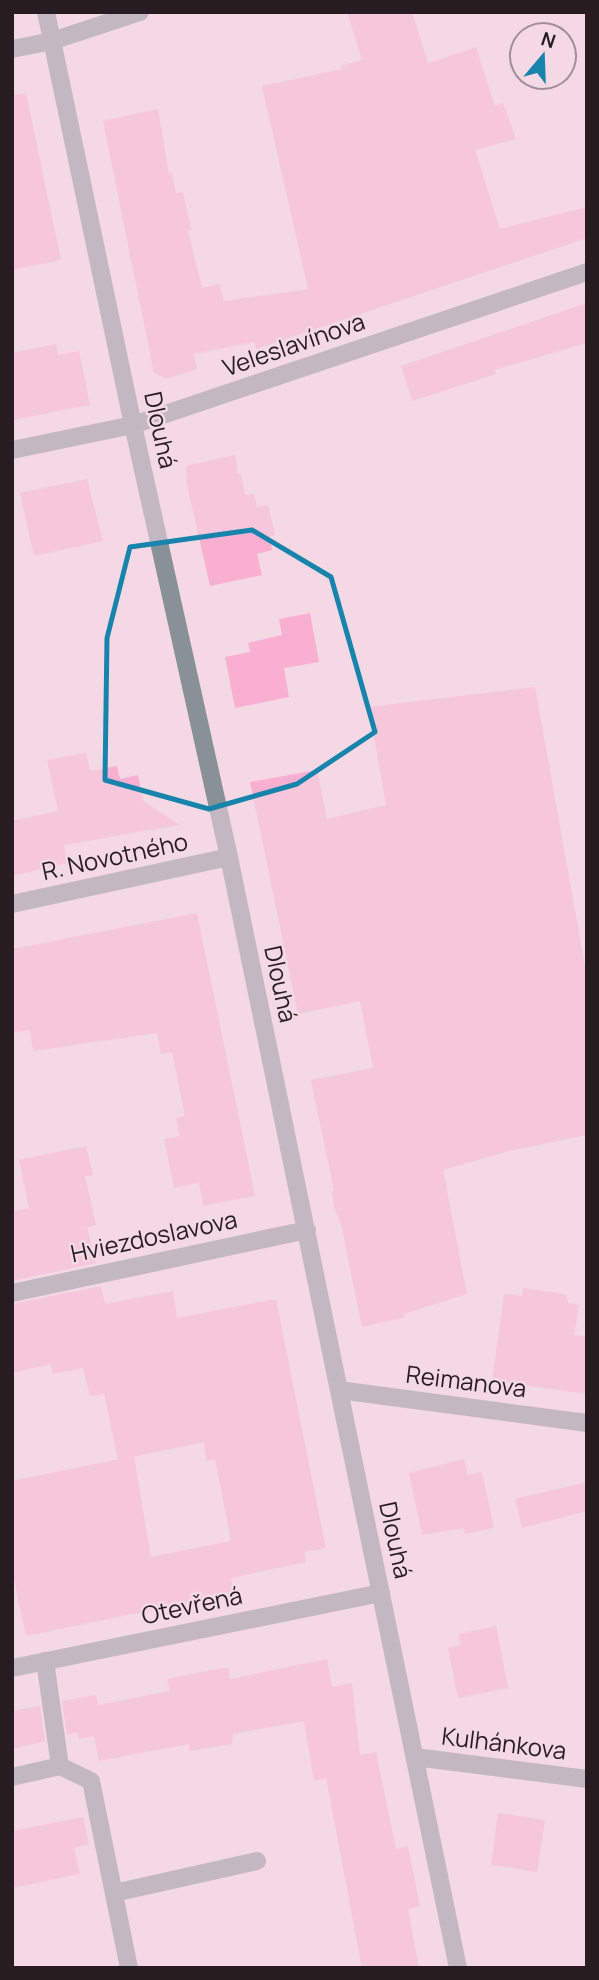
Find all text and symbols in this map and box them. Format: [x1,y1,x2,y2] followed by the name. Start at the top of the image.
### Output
[508,21,578,91] north arrow
[538,25,559,54] text: N
[218,304,369,383] street label: Veleslavínova
[137,388,186,471] street label: Dlouhá
[39,824,191,887] street label: R. Novotného
[257,942,306,1025] street label: Dlouhá
[67,1202,240,1269] street label: Hviezdoslavova
[404,1357,528,1404] street label: Reimanova
[372,1498,421,1581] street label: Dlouhá
[138,1578,245,1631] street label: Otevřená
[440,1718,568,1767] street label: Kulhánkova

